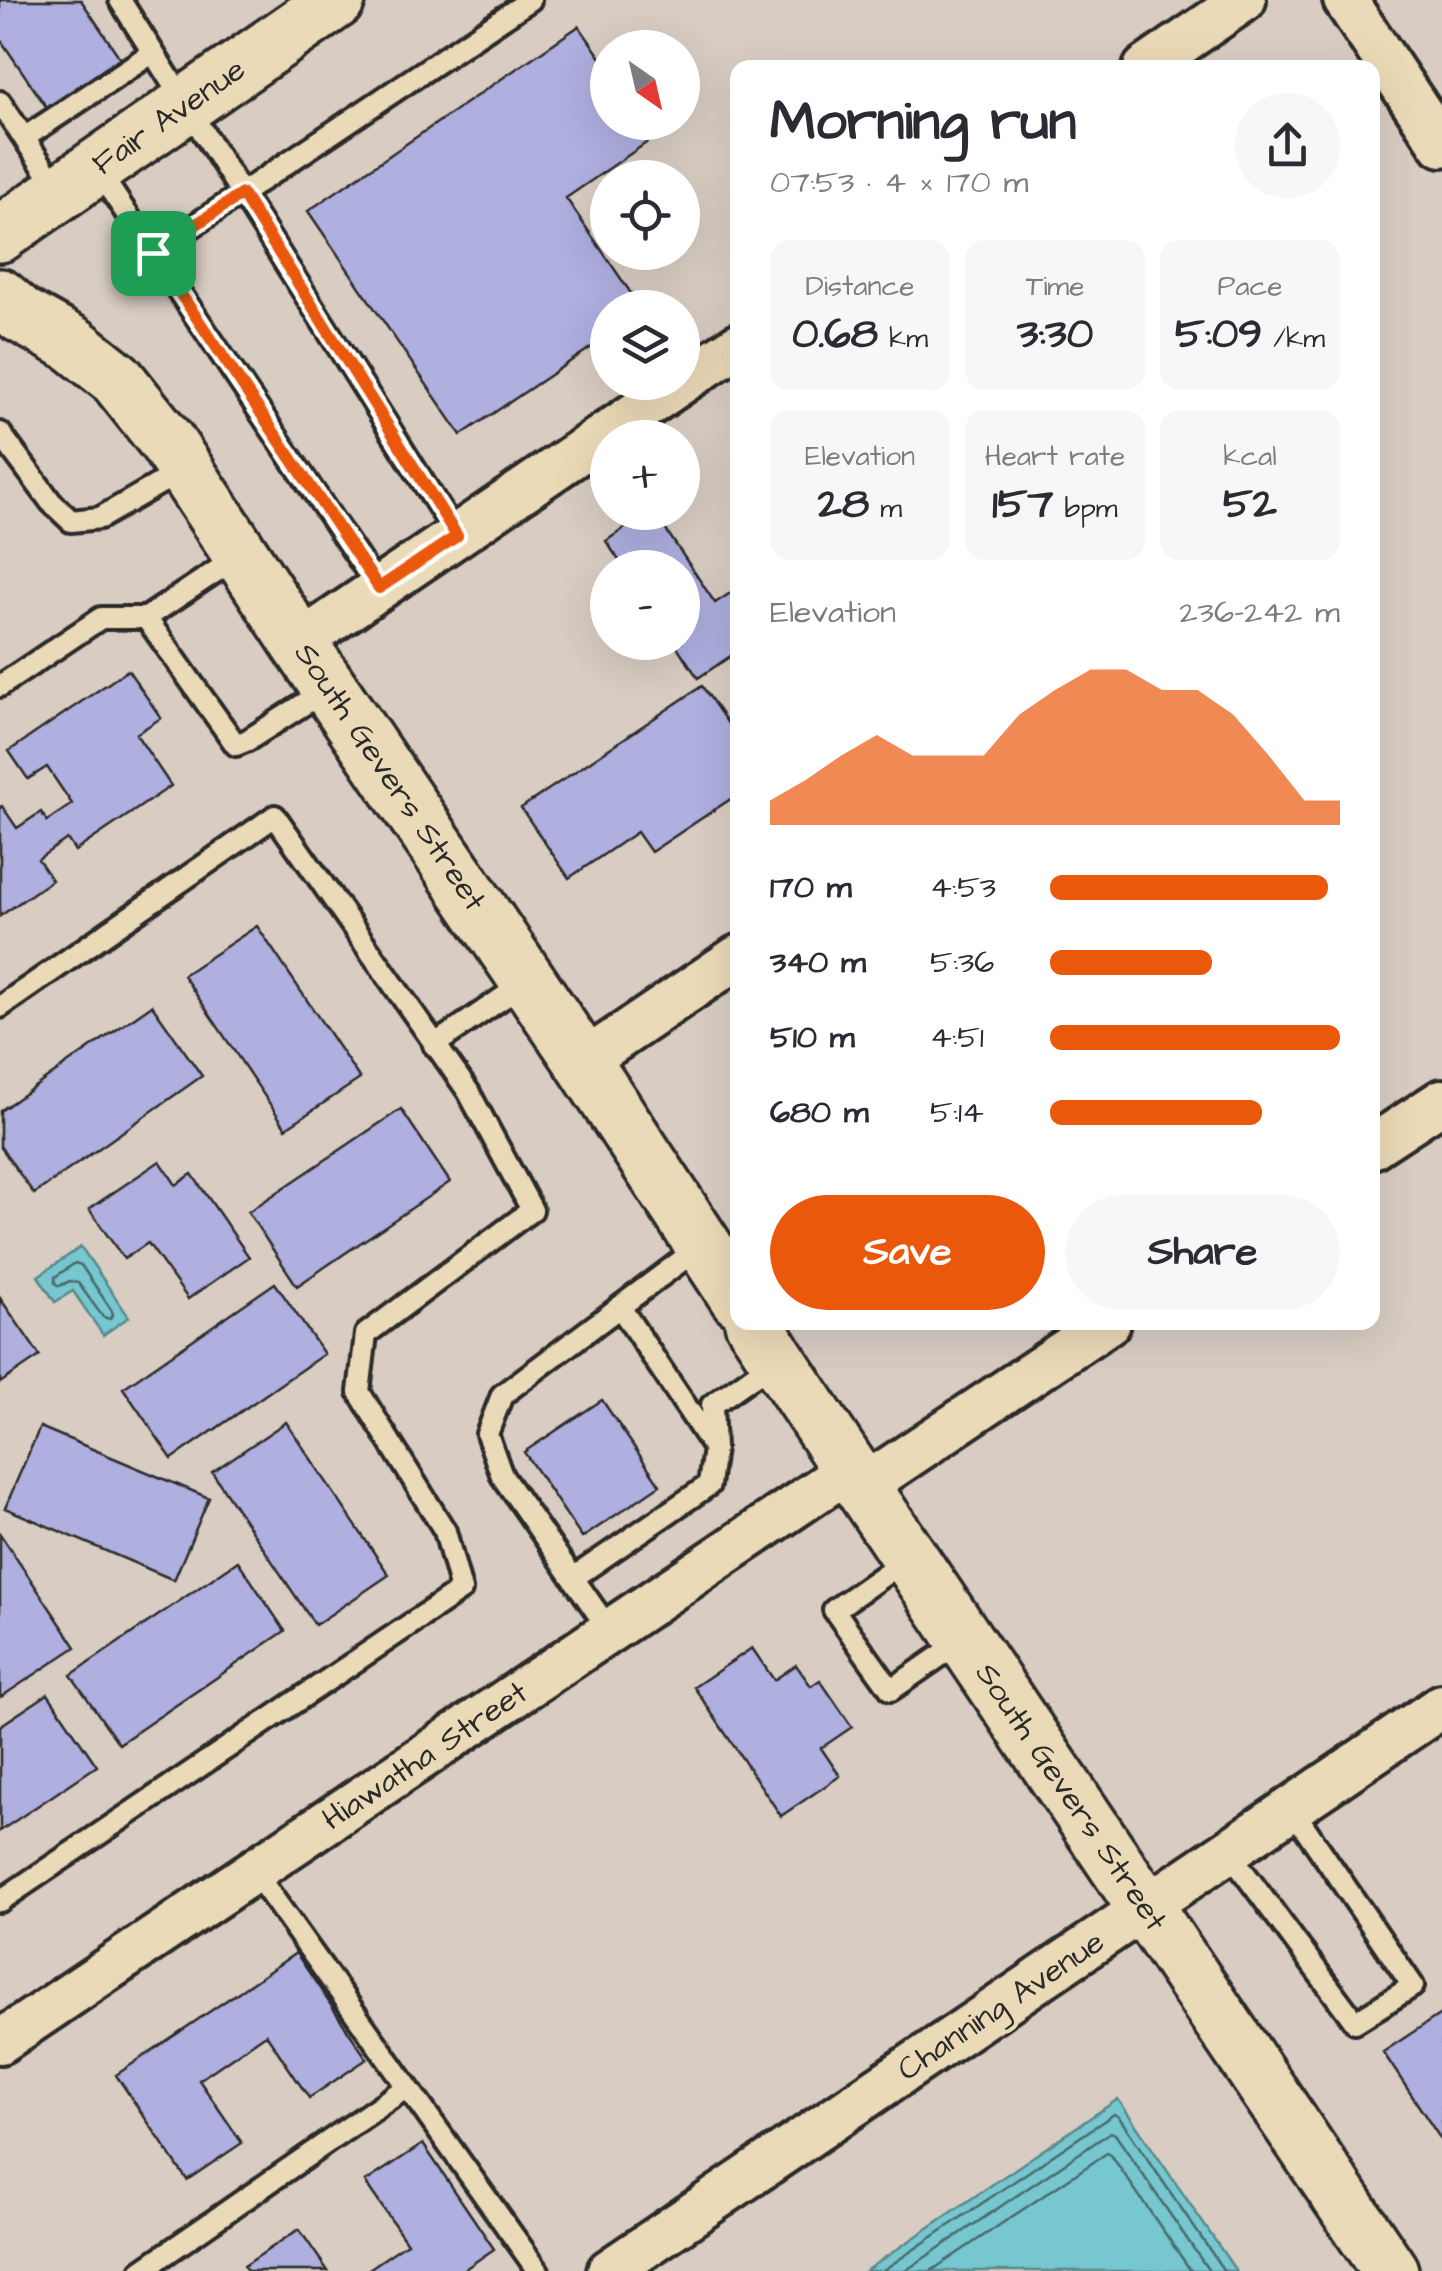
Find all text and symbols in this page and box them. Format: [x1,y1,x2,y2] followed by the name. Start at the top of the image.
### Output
[590,30,700,140] north arrow
[590,30,700,660] map controls
[83,48,255,186] street label: Fair Avenue
[770,84,1076,160] text: Morning run
[1235,93,1340,198] button: share
[590,160,700,270] button: locate
[770,160,1028,205] text: 07:53 · 4 × 170 m
[111,211,196,296] pin
[126,226,181,281] icon: arrive
[806,267,914,306] text: Distance
[1026,267,1084,306] text: Time
[1218,267,1282,306] text: Pace
[590,290,700,400] button: layers
[792,306,878,364] text: 0.68
[1017,306,1093,364] text: 3:30
[1175,306,1262,364] text: 5:09
[878,319,928,358] text: km
[1262,319,1325,358] text: /km
[590,420,700,530] button: +
[805,437,915,476] text: Elevation
[985,437,1125,476] text: Heart rate
[1223,437,1277,476] text: kcal
[818,476,869,534] text: 28
[992,476,1053,534] text: 157
[1223,476,1277,534] text: 52
[869,489,902,528] text: m
[1053,489,1118,528] text: bpm
[590,550,700,660] button: −
[770,590,896,635] text: Elevation
[1179,590,1340,635] text: 236–242 m
[283,634,497,920] street label: South Gevers Street
[770,865,852,910] text: 170 m
[930,865,996,910] text: 4:53
[770,940,866,985] text: 340 m
[930,940,994,985] text: 5:36
[770,1015,855,1060] text: 510 m
[930,1015,984,1060] text: 4:51
[770,1090,869,1135] text: 680 m
[930,1090,984,1135] text: 5:14
[770,1195,1045,1310] button: Save
[1065,1195,1340,1310] button: Share
[964,1654,1178,1940] street label: South Gevers Street
[313,1670,537,1842] street label: Hiawatha Street
[889,1920,1113,2092] street label: Channing Avenue

